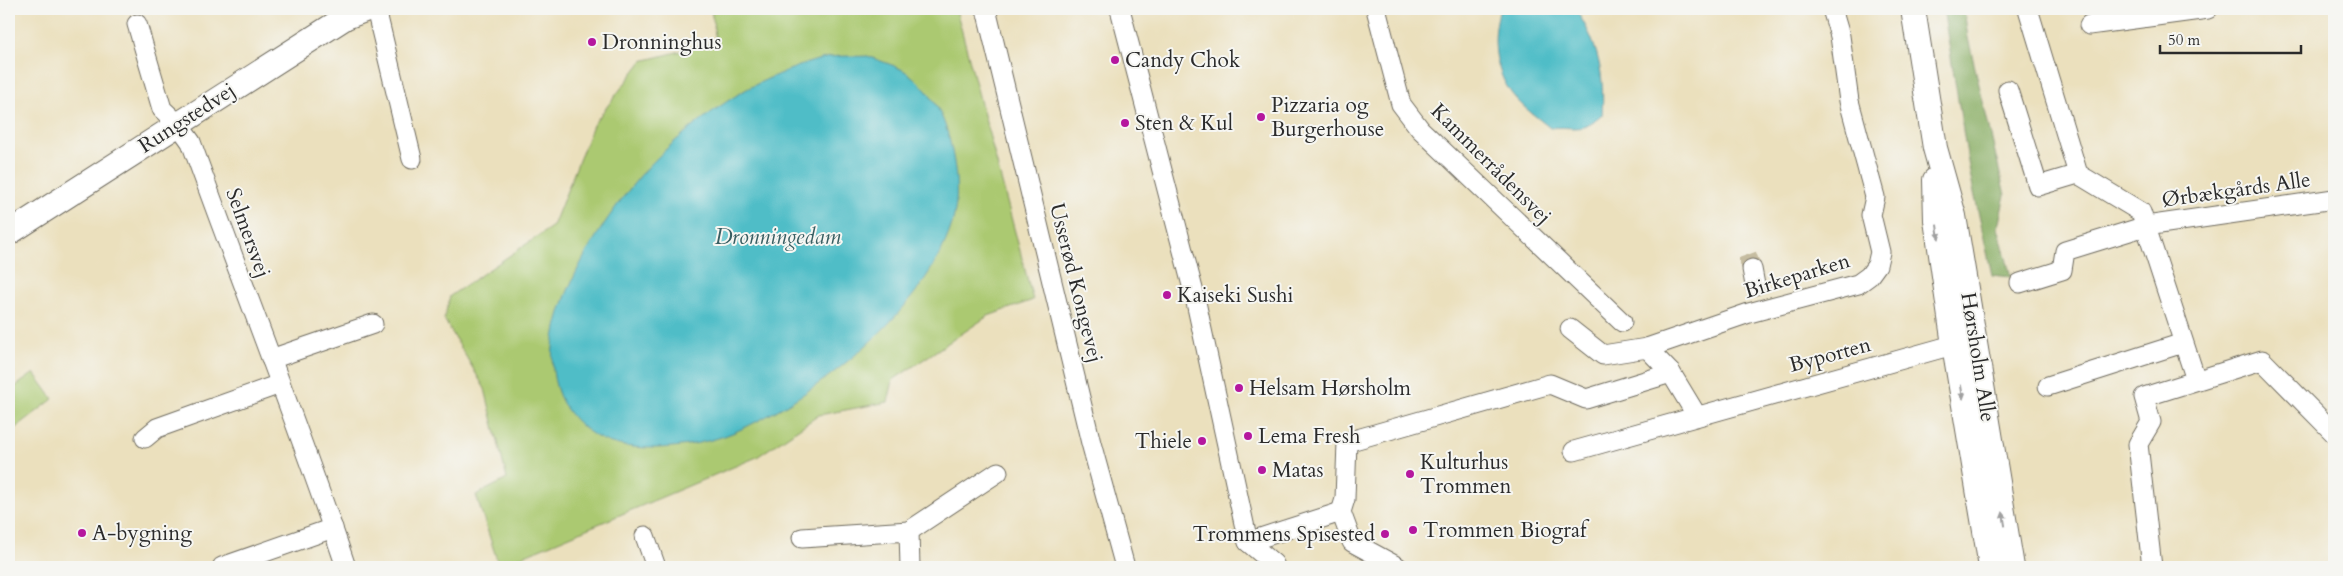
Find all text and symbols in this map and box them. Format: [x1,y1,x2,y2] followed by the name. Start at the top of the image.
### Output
[2160,22,2302,54] scale bar
[602,28,722,57] place label: Dronninghus
[2168,30,2200,50] text: 50 m
[586,36,598,48] marker: Dronninghus
[1125,46,1241,75] place label: Candy Chok
[1109,54,1121,66] marker: Candy Chok
[133,76,241,160] street label: Rungstedvej
[1271,91,1384,144] place label: Pizzaria og Burgerhouse
[1424,97,1558,231] street label: Kammerrådensvej
[1135,109,1233,138] place label: Sten & Kul
[1255,111,1267,123] marker: Pizzaria og Burgerhouse
[1119,117,1131,129] marker: Sten & Kul
[2160,165,2312,215] street label: Ørbækgårds Alle
[218,184,278,282] street label: Selmersvej
[1042,200,1110,366] street label: Usserød Kongevej
[715,222,842,252] water label: Dronningedam
[1934,224,1942,240] one-way arrow
[1741,246,1854,306] street label: Birkeparken
[1177,281,1294,310] place label: Kaiseki Sushi
[1161,289,1173,301] marker: Kaiseki Sushi
[1953,290,2003,424] street label: Hørsholm Alle
[1786,330,1874,380] street label: Byporten
[1249,374,1411,403] place label: Helsam Hørsholm
[1233,382,1245,394] marker: Helsam Hørsholm
[1958,385,1966,401] one-way arrow
[1258,422,1361,451] place label: Lema Fresh
[1135,427,1192,456] place label: Thiele
[1242,430,1254,442] marker: Lema Fresh
[1196,435,1208,447] marker: Thiele
[1420,448,1511,501] place label: Kulturhus Trommen
[1272,456,1324,485] place label: Matas
[1256,464,1268,476] marker: Matas
[1404,468,1416,480] marker: Kulturhus Trommen
[2000,511,2008,527] one-way arrow
[1423,516,1590,545] place label: Trommen Biograf
[92,519,192,548] place label: A-bygning
[1192,520,1375,549] place label: Trommens Spisested
[1407,524,1419,536] marker: Trommen Biograf
[76,527,88,539] marker: A-bygning
[1379,528,1391,540] marker: Trommens Spisested

